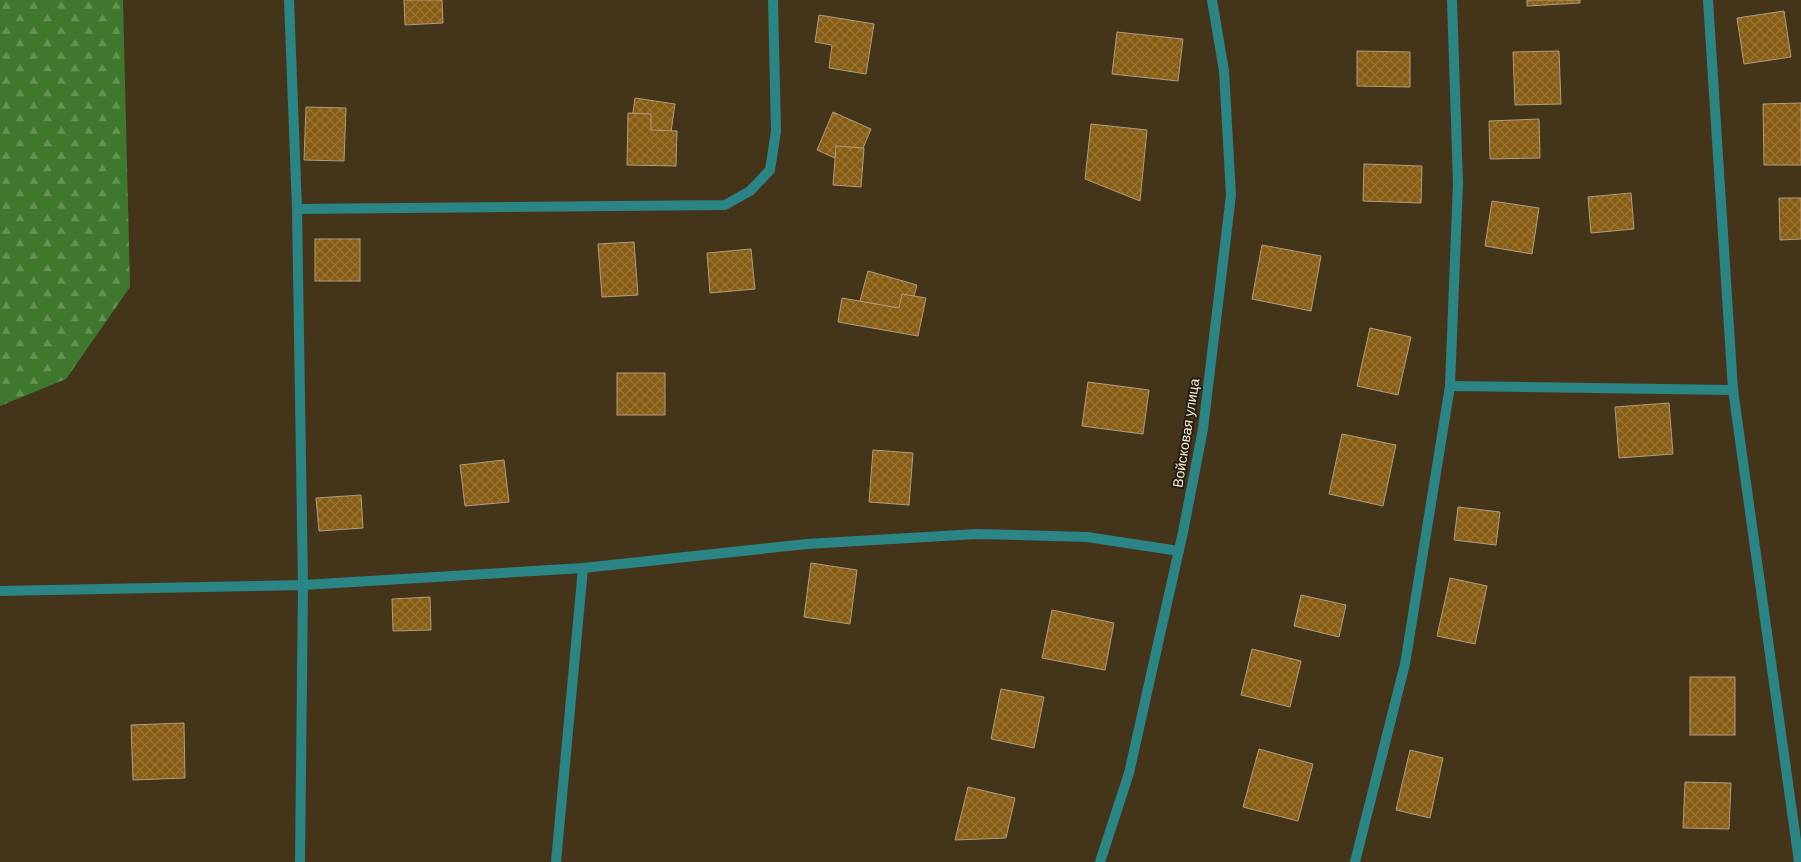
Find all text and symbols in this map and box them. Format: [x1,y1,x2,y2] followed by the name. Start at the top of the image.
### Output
[1168,377,1204,489] street label: Войсковая улица

